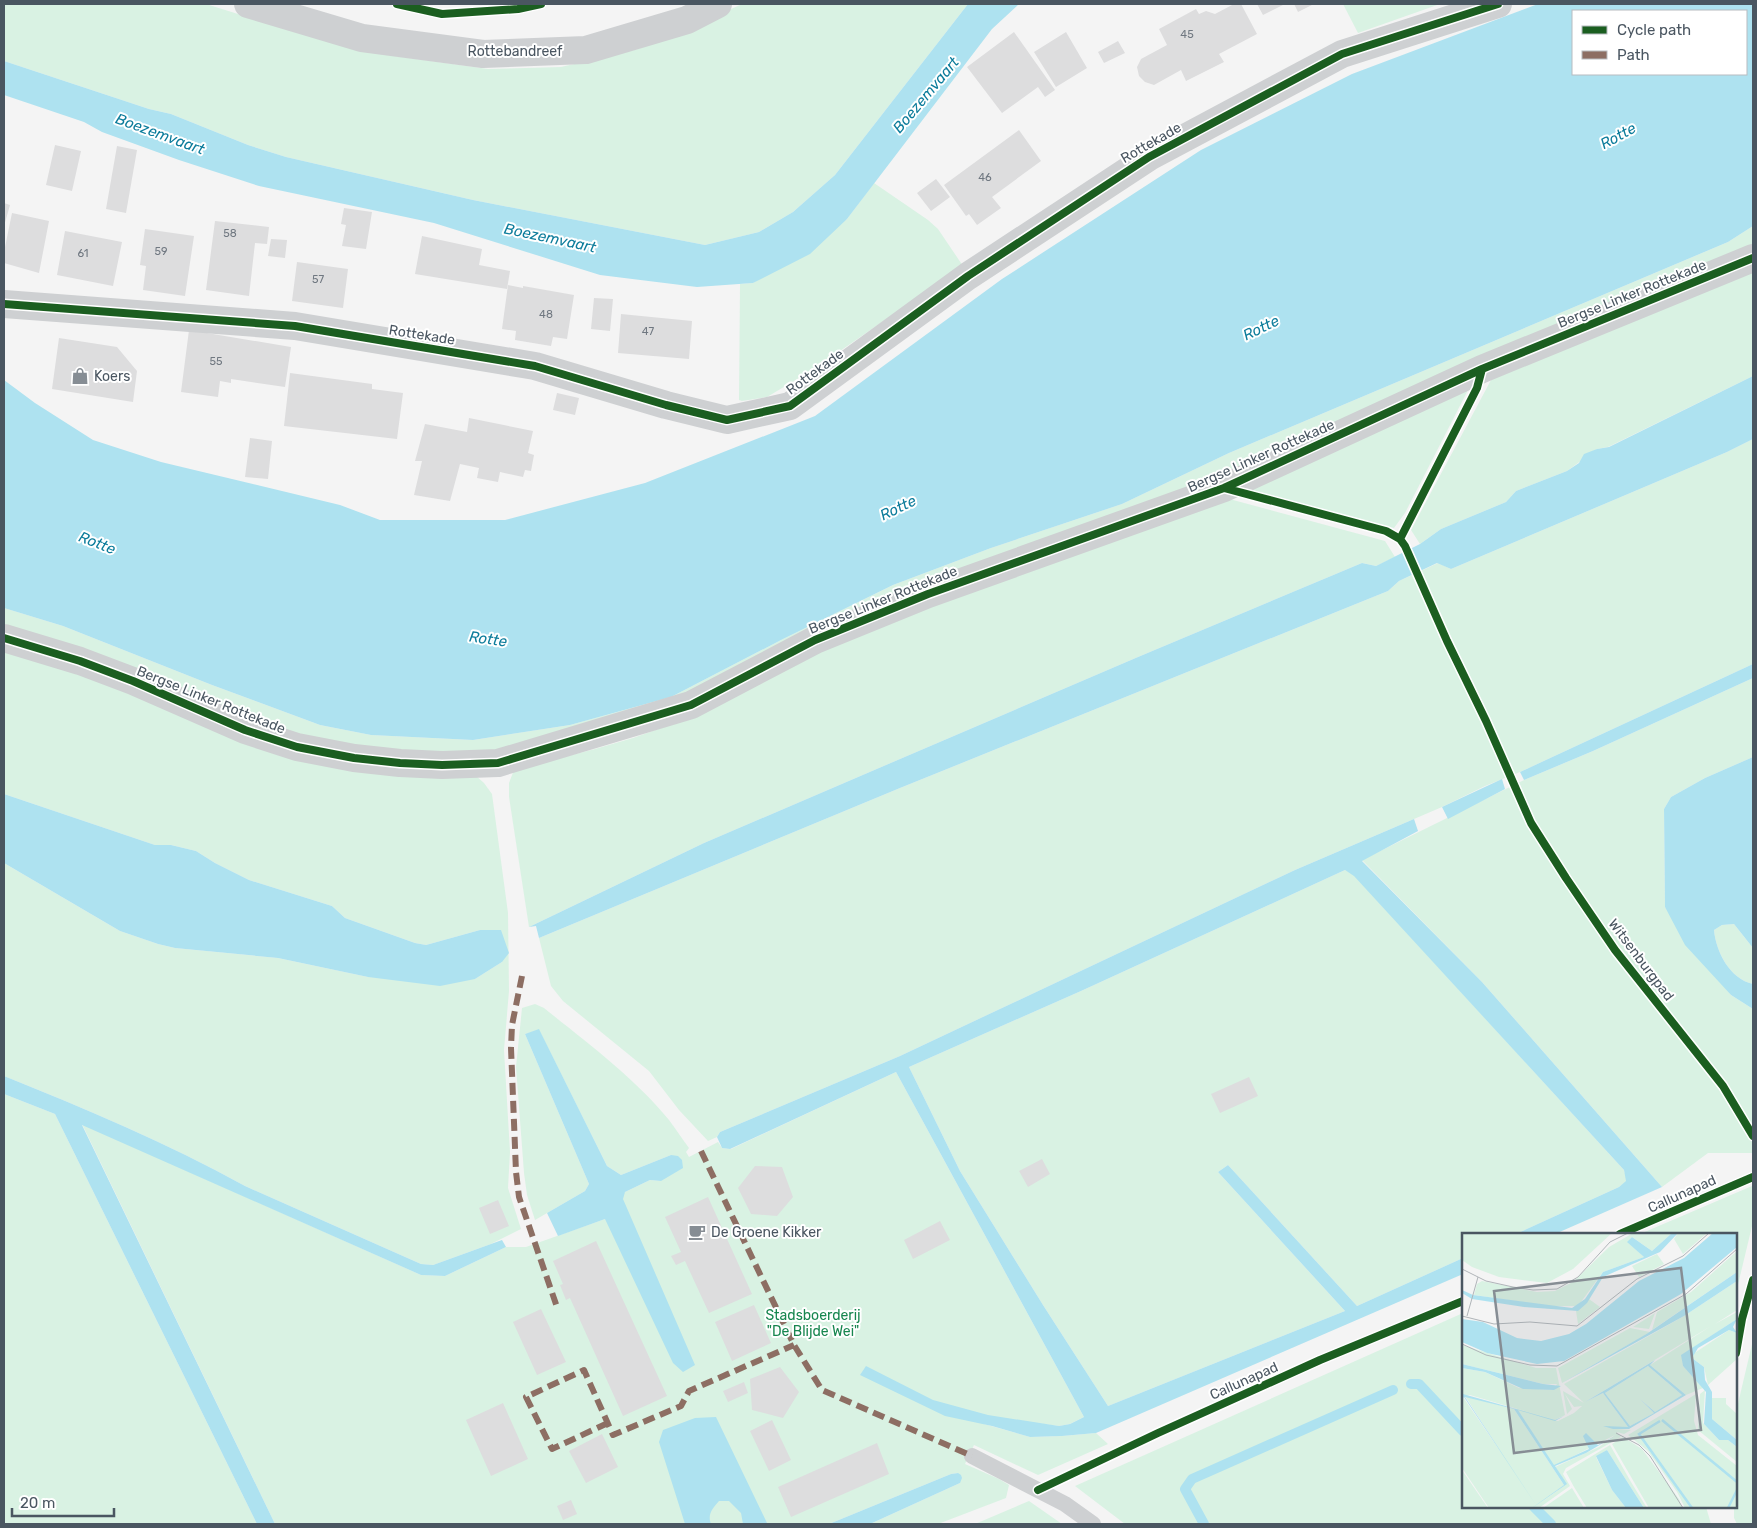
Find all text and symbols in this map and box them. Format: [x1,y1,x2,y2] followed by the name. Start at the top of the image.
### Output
[1572,10,1747,75] legend
[1617,21,1691,39] text: Cycle path
[1180,28,1194,41] house number: 45
[468,43,563,60] street label: Rottebandreef
[1617,46,1650,64] text: Path
[889,53,963,137] water label: Boezemvaart
[113,110,207,158] water label: Boezemvaart
[1118,119,1184,167] street label: Rottekade
[1597,119,1640,153] water label: Rotte
[978,171,992,184] house number: 46
[503,219,598,257] water label: Boezemvaart
[223,227,237,240] house number: 58
[154,245,168,258] house number: 59
[77,247,89,260] house number: 61
[1555,256,1709,332] street label: Bergse Linker Rottekade
[312,273,324,286] house number: 57
[539,308,553,321] house number: 48
[1240,311,1283,344] water label: Rotte
[388,321,456,349] street label: Rottekade
[642,325,654,338] house number: 47
[783,345,847,399] street label: Rottekade
[209,355,223,368] house number: 55
[70,366,90,386] shop icon: Koers
[94,368,130,385] place label: Koers
[1185,416,1337,496] street label: Bergse Linker Rottekade
[877,491,920,524] water label: Rotte
[76,528,119,558] water label: Rotte
[806,562,960,638] street label: Bergse Linker Rottekade
[468,627,509,651] water label: Rotte
[134,662,288,738] street label: Bergse Linker Rottekade
[1605,916,1677,1004] street label: Witsenburgpad
[1645,1171,1719,1217] street label: Callunapad
[687,1222,707,1242] cafe icon: De Groene Kikker
[711,1224,822,1241] place label: De Groene Kikker
[1462,1233,1737,1508] inset map
[765,1307,861,1340] park label: Stadsboerderij "De Blijde Wei"
[1207,1358,1281,1404] street label: Callunapad
[12,1486,115,1518] scale bar
[20,1494,55,1512] text: 20 m

